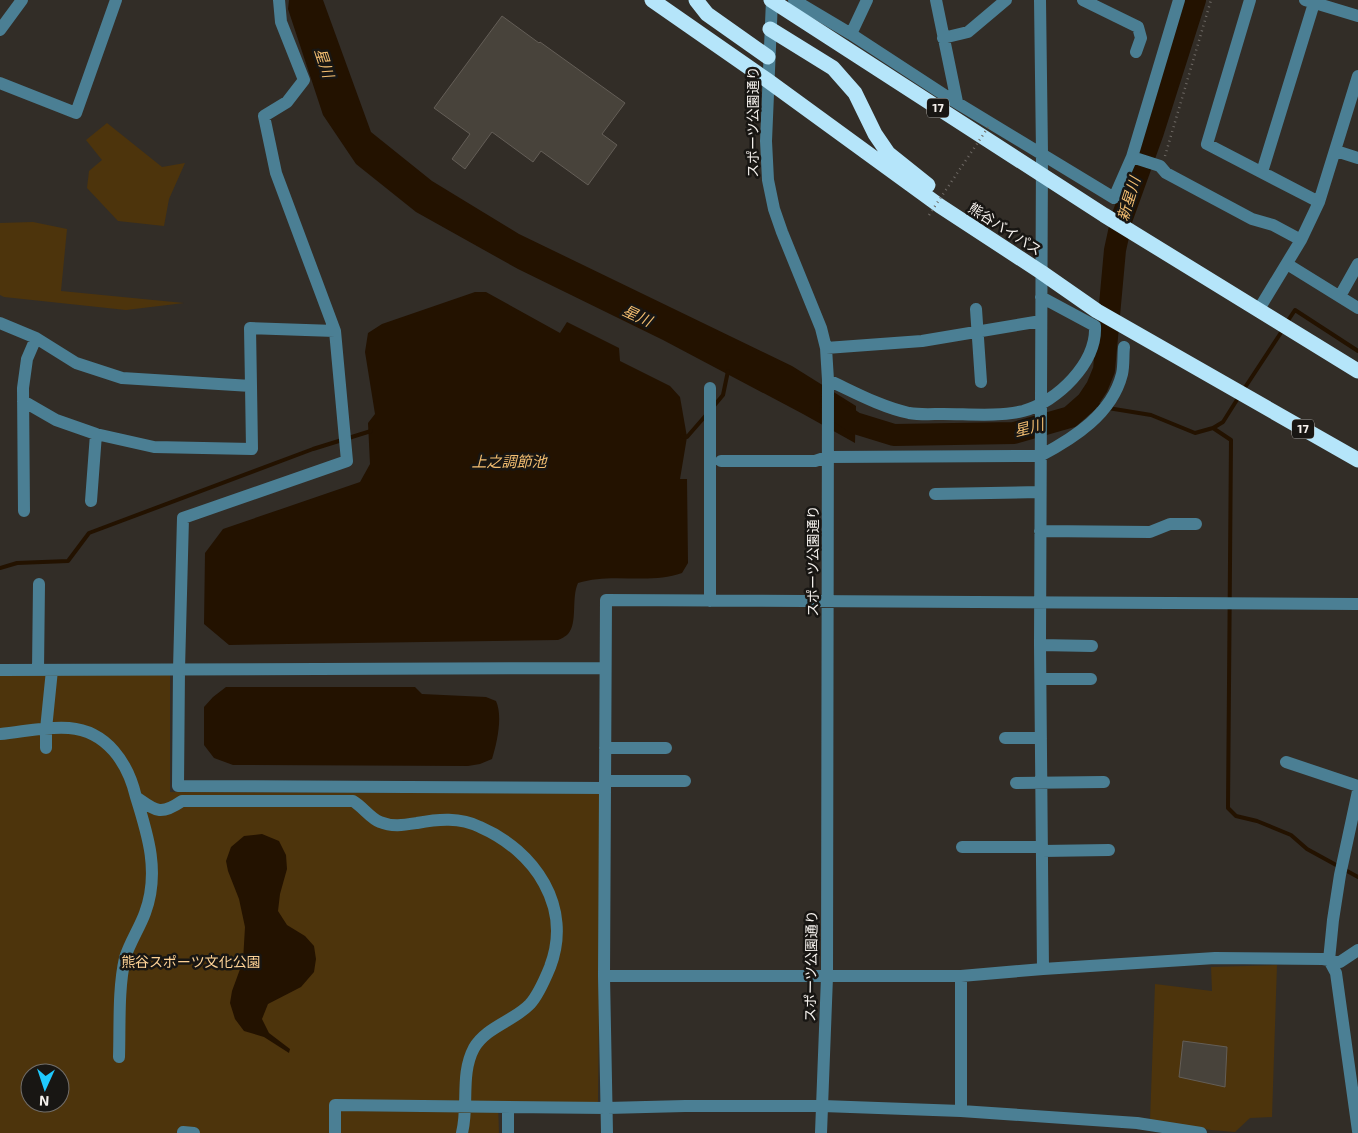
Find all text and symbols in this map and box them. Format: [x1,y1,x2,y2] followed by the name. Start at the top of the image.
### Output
[312,46,339,82] water label: 星川
[744,66,761,178] street label: スポーツ公園通り
[927,99,949,118] road number: 17
[1113,173,1144,223] water label: 新星川
[966,199,1045,259] street label: 熊谷バイパス
[620,301,657,330] water label: 星川
[1012,414,1047,439] water label: 星川
[1292,419,1314,438] road number: 17
[471,452,548,470] water label: 上之調節池
[804,505,821,617] street label: スポーツ公園通り
[801,910,820,1022] street label: スポーツ公園通り
[121,953,261,970] park label: 熊谷スポーツ文化公園
[20,1063,70,1113] north arrow
[39,1093,50,1110] text: N

